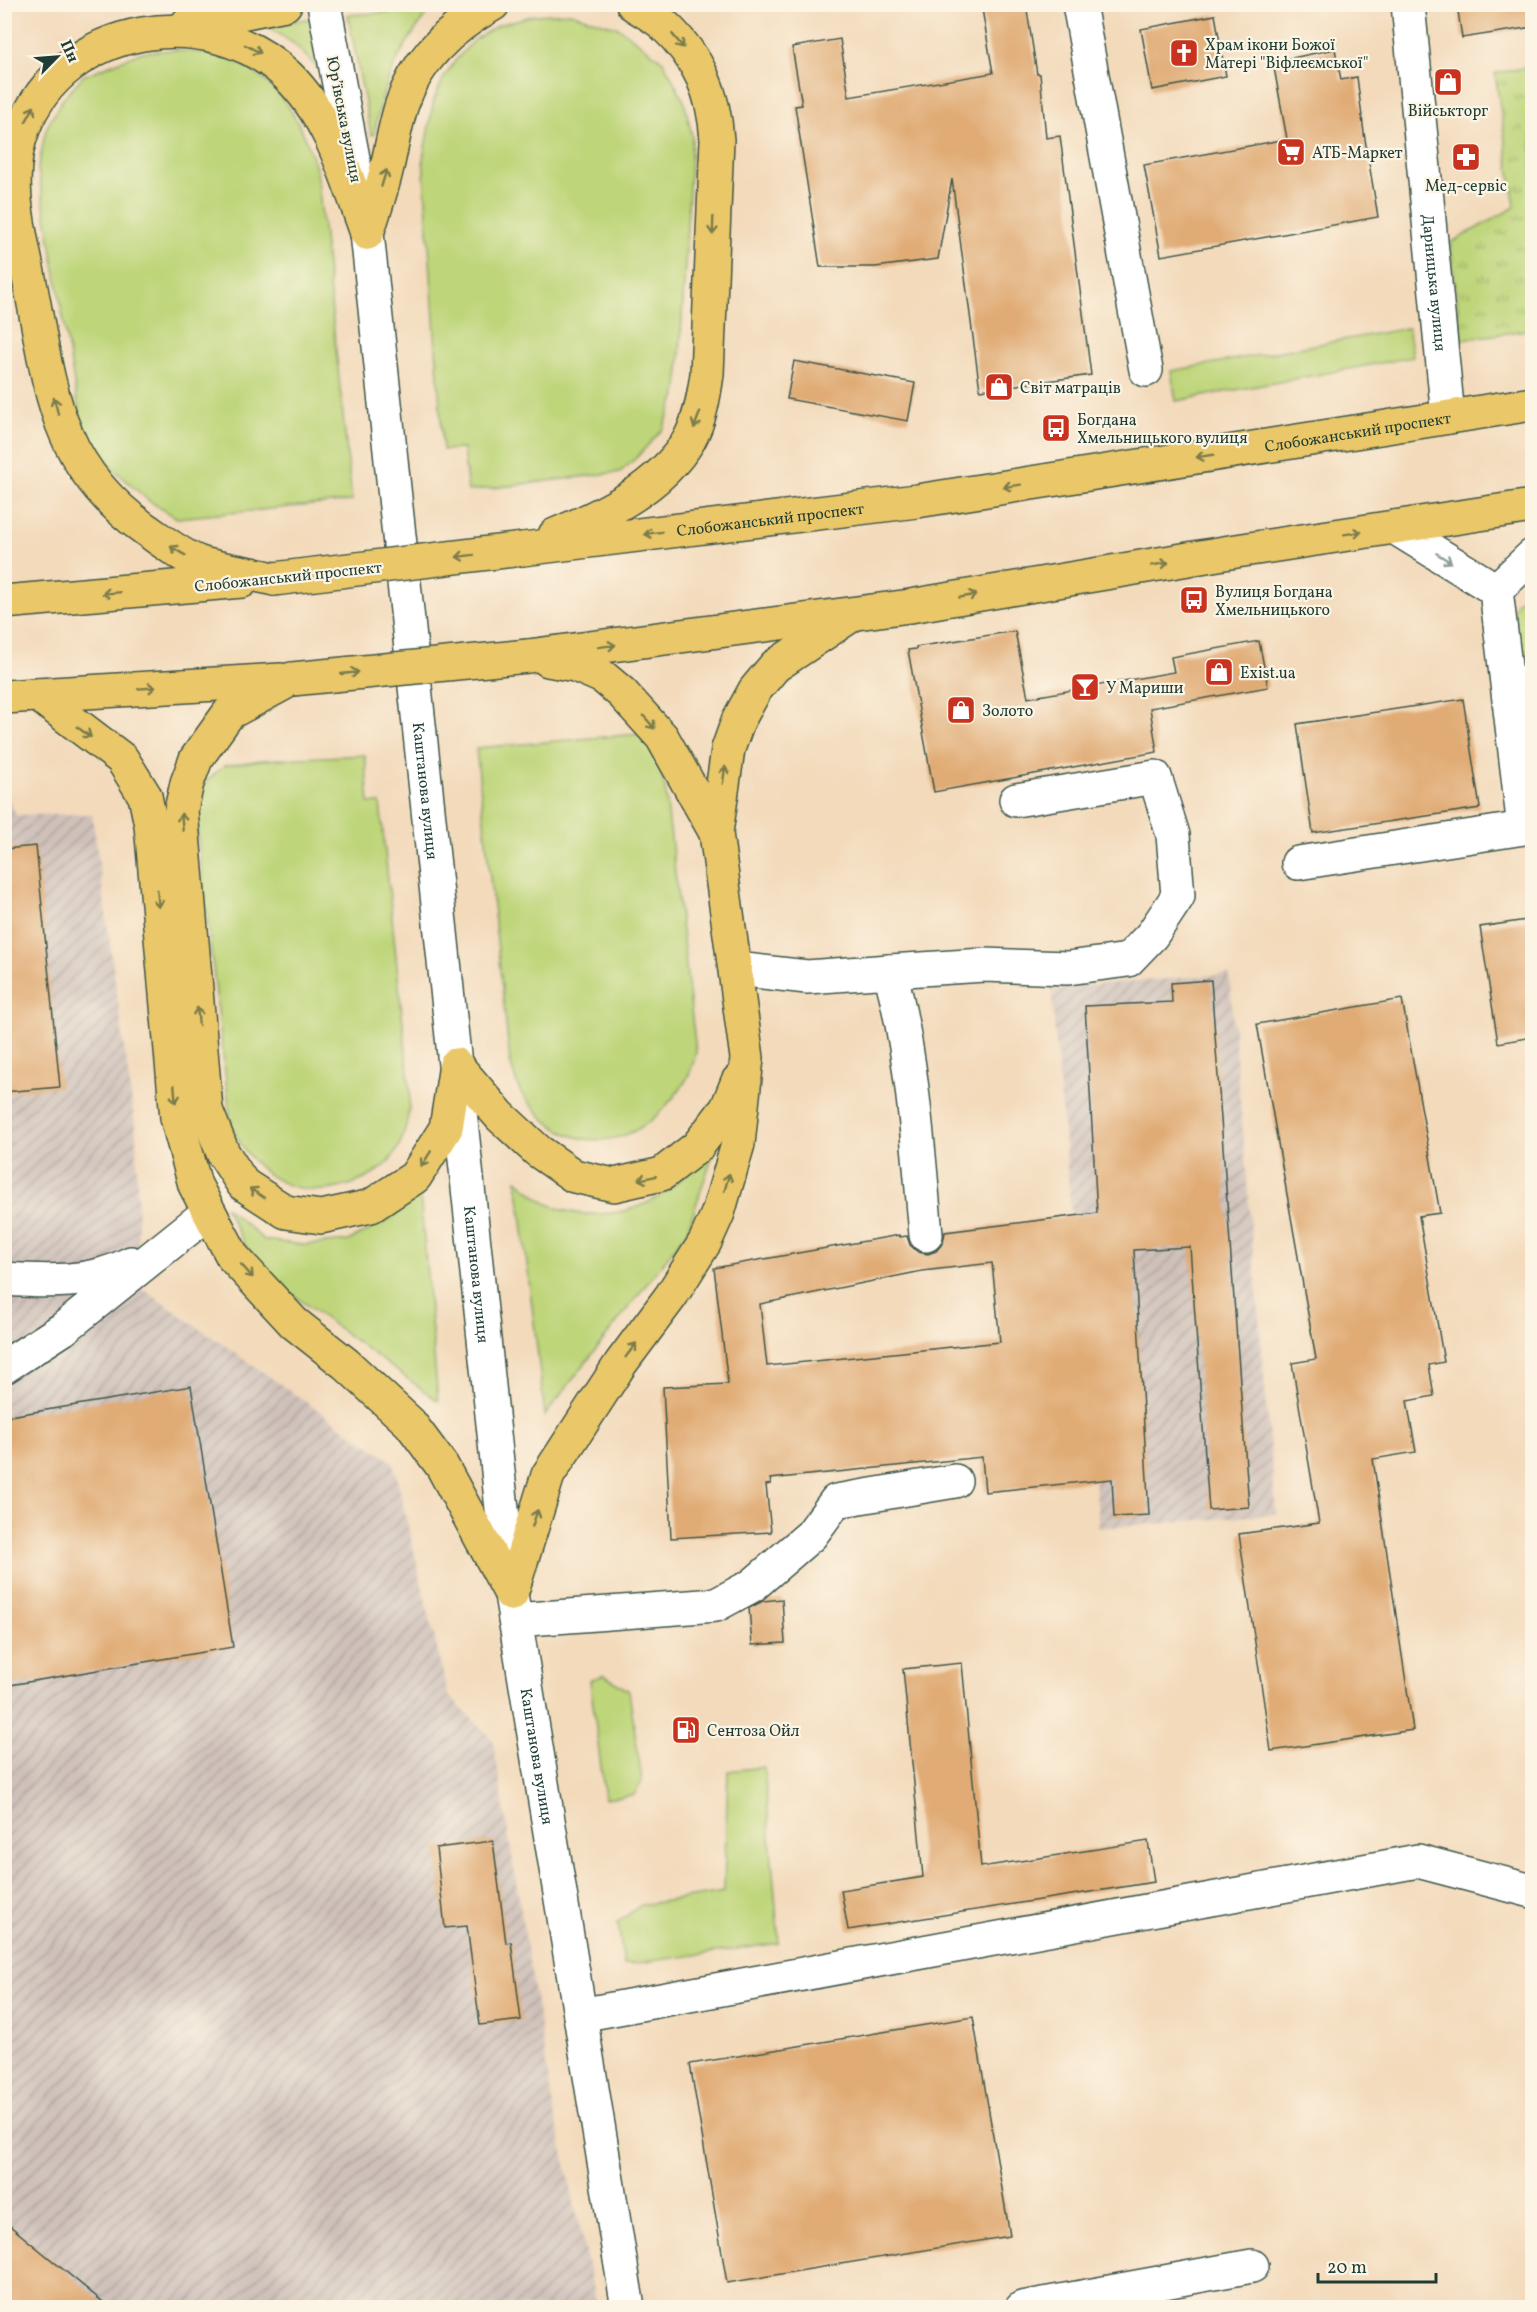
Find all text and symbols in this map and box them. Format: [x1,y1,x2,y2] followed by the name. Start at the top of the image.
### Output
[27,27,87,87] north arrow
[671,33,685,48] one-way arrow
[1205,35,1368,75] place label: Храм ікони Божої Матері "Віфлеємської"
[54,37,84,66] text: Пн
[1168,37,1200,69] church icon: Храм ікони Божої Матері "Віфлеємської"
[244,43,261,55] one-way arrow
[320,54,366,185] street label: Юрʼївська вулиця
[1432,66,1464,98] shop icon: Військторг
[1408,101,1488,123] place label: Військторг
[24,106,36,123] one-way arrow
[1275,136,1307,168] supermarket icon: АТБ-Маркет
[1450,141,1482,173] pharmacy icon: Мед-сервіс
[1312,143,1403,165] place label: АТБ-Маркет
[379,168,390,187] one-way arrow
[1425,176,1507,198] place label: Мед-сервіс
[1415,213,1451,352] street label: Дарницька вулиця
[708,216,719,236] one-way arrow
[983,371,1015,403] shop icon: Світ матраців
[1020,378,1121,400] place label: Світ матраців
[50,397,62,416] one-way arrow
[1263,408,1453,459] street label: Слобожанський проспект
[691,410,702,428] one-way arrow
[1077,410,1248,450] place label: Богдана Хмельницького вулиця
[1040,412,1072,444] bus stop icon: Богдана Хмельницького вулиця
[1196,450,1215,461] one-way arrow
[1003,480,1023,491] one-way arrow
[675,499,865,543] street label: Слобожанський проспект
[643,528,663,539] one-way arrow
[1342,528,1362,539] one-way arrow
[170,544,187,556] one-way arrow
[455,551,475,562] one-way arrow
[1435,552,1452,564] one-way arrow
[193,557,383,599] street label: Слобожанський проспект
[1150,558,1169,569] one-way arrow
[1215,582,1333,622] place label: Вулиця Богдана Хмельницького
[1178,584,1210,616] bus stop icon: Вулиця Богдана Хмельницького
[102,588,122,599] one-way arrow
[957,590,977,601] one-way arrow
[597,640,617,651] one-way arrow
[1203,656,1235,688] shop icon: Exist.ua
[1240,663,1296,685] place label: Exist.ua
[340,667,359,678] one-way arrow
[1069,671,1101,703] bar icon: У Мариши
[1106,678,1184,700] place label: У Мариши
[136,683,156,694] one-way arrow
[945,694,977,726] shop icon: Золото
[982,701,1033,723] place label: Золото
[642,714,656,729] one-way arrow
[406,721,442,861] street label: Каштанова вулиця
[76,725,92,738] one-way arrow
[719,765,730,785] one-way arrow
[176,812,187,832] one-way arrow
[153,889,164,909] one-way arrow
[192,1006,203,1026] one-way arrow
[170,1083,181,1103] one-way arrow
[420,1150,432,1167] one-way arrow
[637,1172,656,1184] one-way arrow
[722,1173,733,1192] one-way arrow
[249,1187,266,1200] one-way arrow
[457,1205,493,1344] street label: Каштанова вулиця
[240,1264,254,1279] one-way arrow
[624,1342,637,1358] one-way arrow
[530,1509,541,1528] one-way arrow
[514,1687,558,1826] street label: Каштанова вулиця
[670,1714,702,1746] fuel station icon: Сентоза Ойл
[707,1721,800,1743] place label: Сентоза Ойл
[1318,2246,1436,2284] scale bar
[1327,2256,1367,2281] text: 20 m

